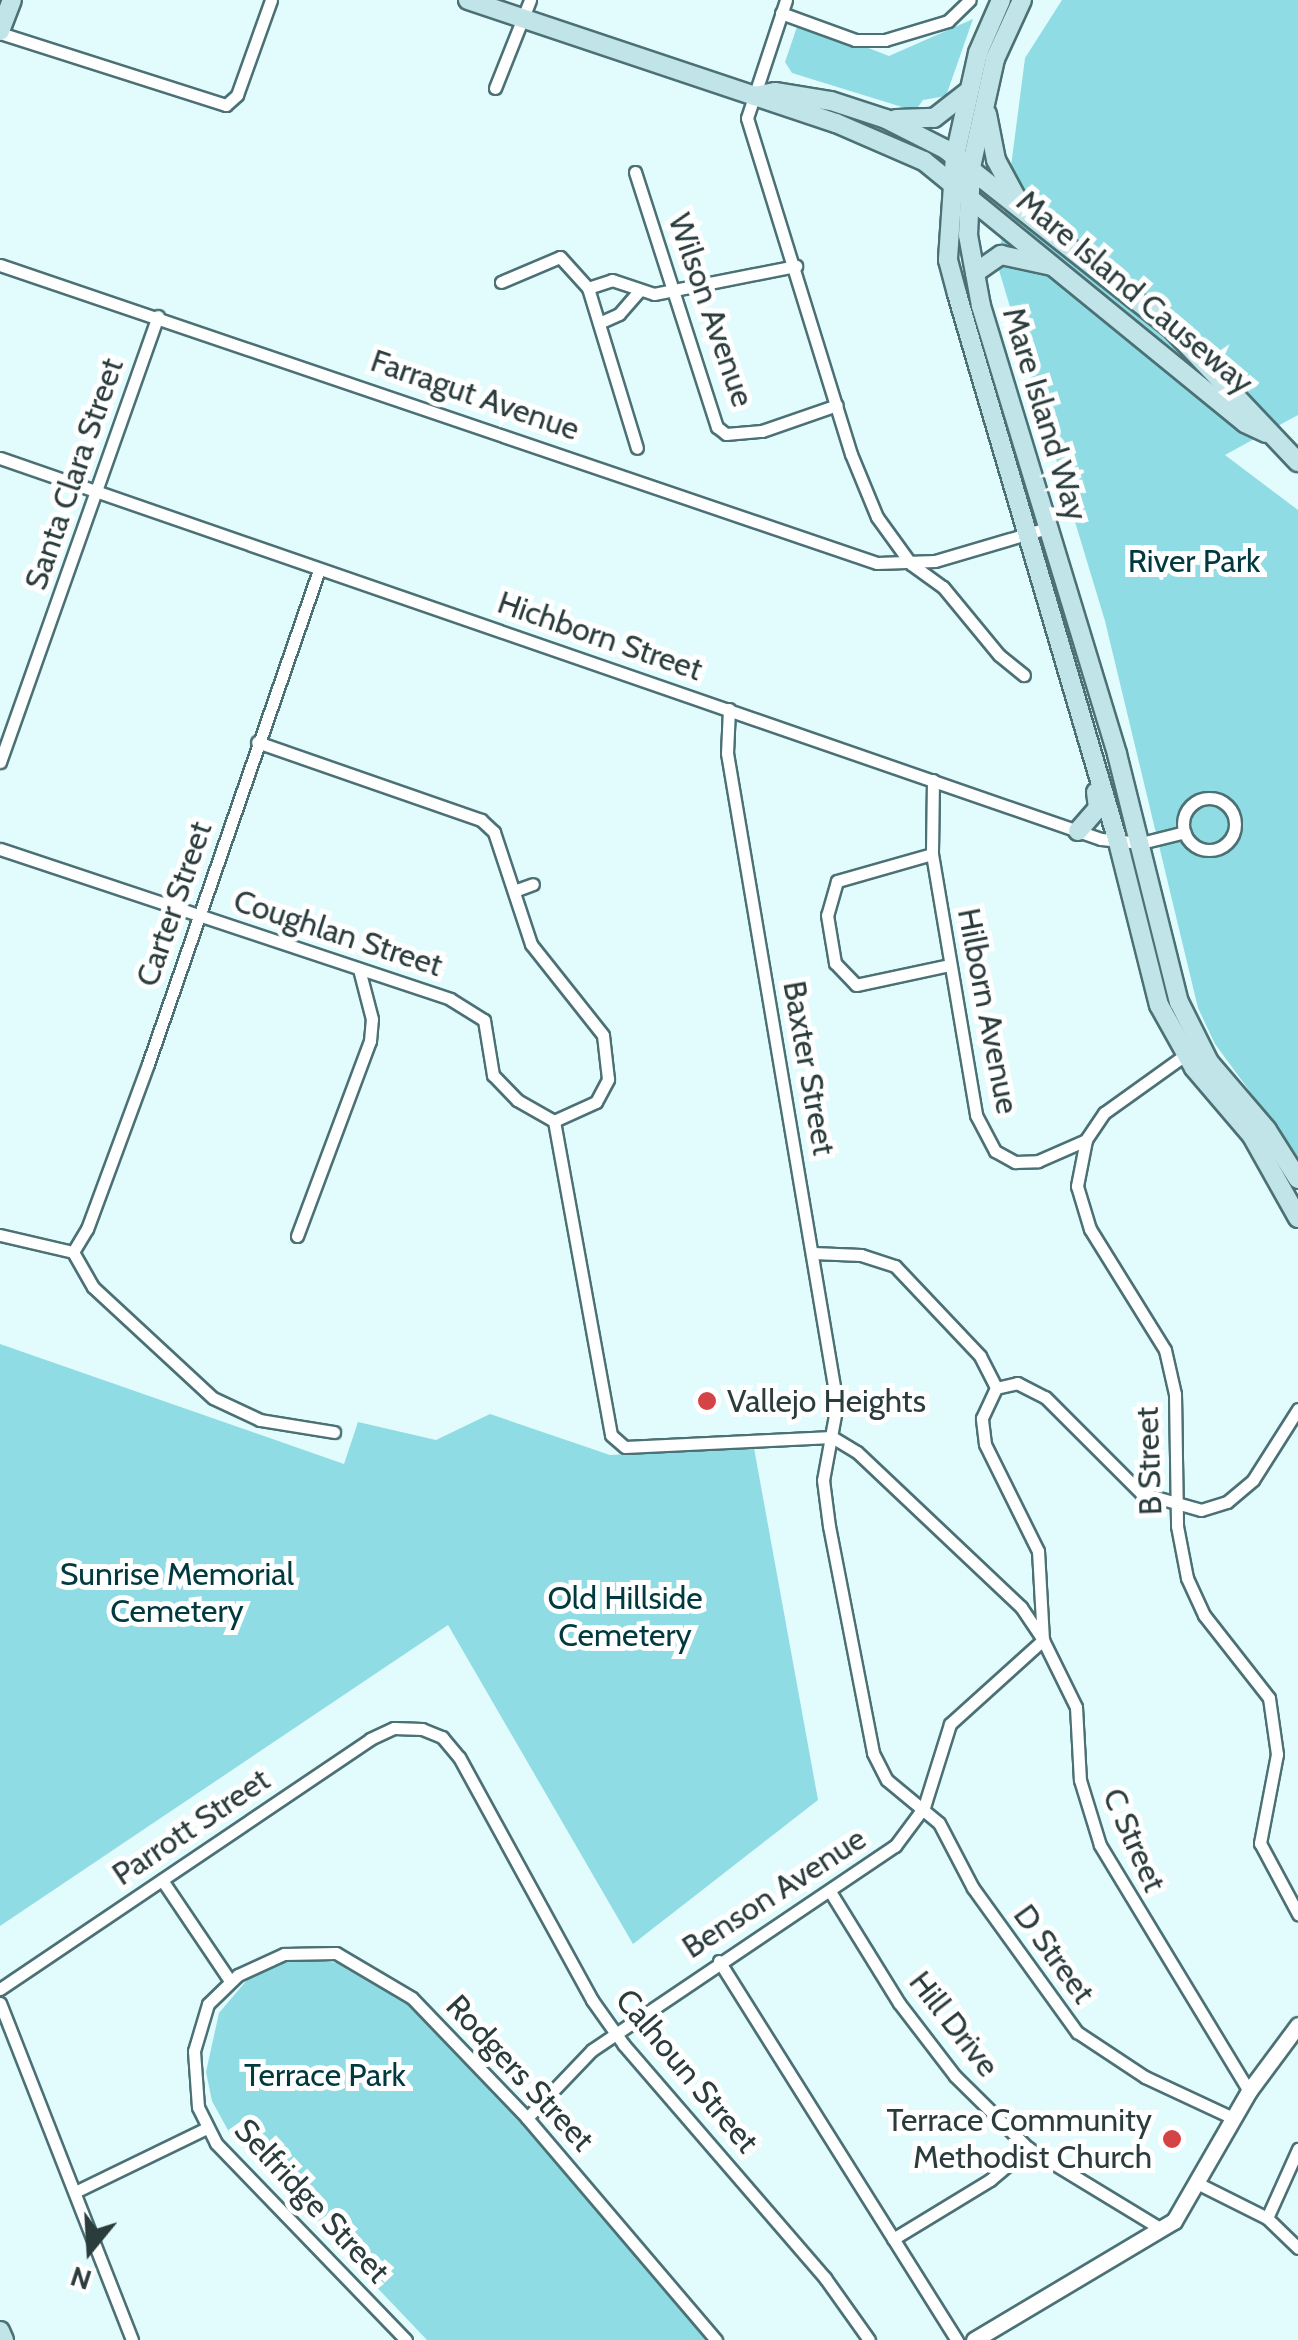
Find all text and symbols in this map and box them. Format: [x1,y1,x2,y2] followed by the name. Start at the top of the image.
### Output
[1009,182,1261,402] street label: Mare Island Causeway
[660,208,762,412] street label: Wilson Avenue
[994,303,1096,525] street label: Mare Island Way
[366,341,584,449] street label: Farragut Avenue
[16,353,132,595] street label: Santa Clara Street
[1128,542,1260,580] park label: River Park
[493,583,707,689] street label: Hichborn Street
[128,817,220,991] street label: Carter Street
[229,881,447,985] street label: Coughlan Street
[949,905,1027,1117] street label: Hilborn Avenue
[775,978,843,1158] street label: Baxter Street
[727,1382,926,1420] place label: Vallejo Heights
[696,1390,718,1412] marker: Vallejo Heights
[1128,1406,1170,1516] street label: B Street
[60,1556,294,1631] park label: Sunrise Memorial Cemetery
[547,1580,703,1655] park label: Old Hillside Cemetery
[105,1760,277,1894] street label: Parrott Street
[1094,1782,1174,1898] street label: C Street
[675,1819,873,1967] street label: Benson Avenue
[1005,1897,1103,2011] street label: D Street
[901,1964,1007,2084] street label: Hill Drive
[607,1981,767,2161] street label: Calhoun Street
[438,1987,602,2159] street label: Rodgers Street
[244,2056,406,2094] park label: Terrace Park
[886,2102,1152,2177] place label: Terrace Community Methodist Church
[226,2111,398,2291] street label: Selfridge Street
[1161,2128,1183,2150] marker: Terrace Community Methodist Church
[40,2200,140,2300] north arrow
[66,2259,95,2298] text: N

